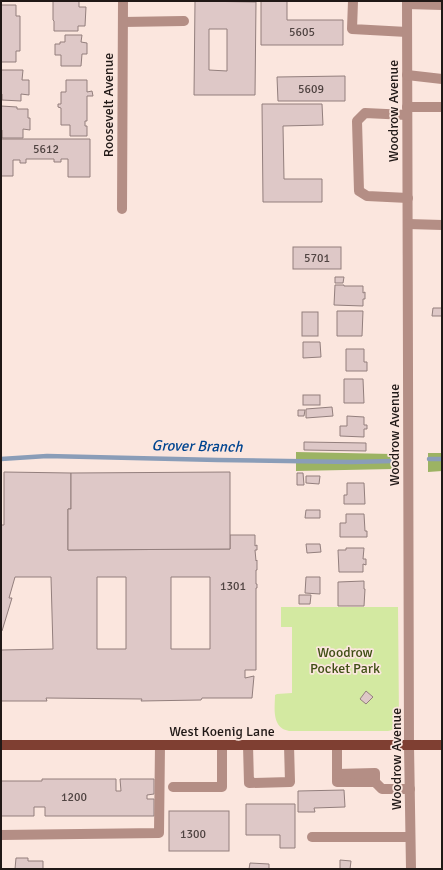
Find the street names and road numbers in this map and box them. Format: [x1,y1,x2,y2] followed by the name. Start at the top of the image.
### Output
[100,53,117,157] street label: Roosevelt Avenue
[385,60,402,162] street label: Woodrow Avenue
[386,384,403,486] street label: Woodrow Avenue
[388,708,405,810] street label: Woodrow Avenue
[169,723,275,740] street label: West Koenig Lane

